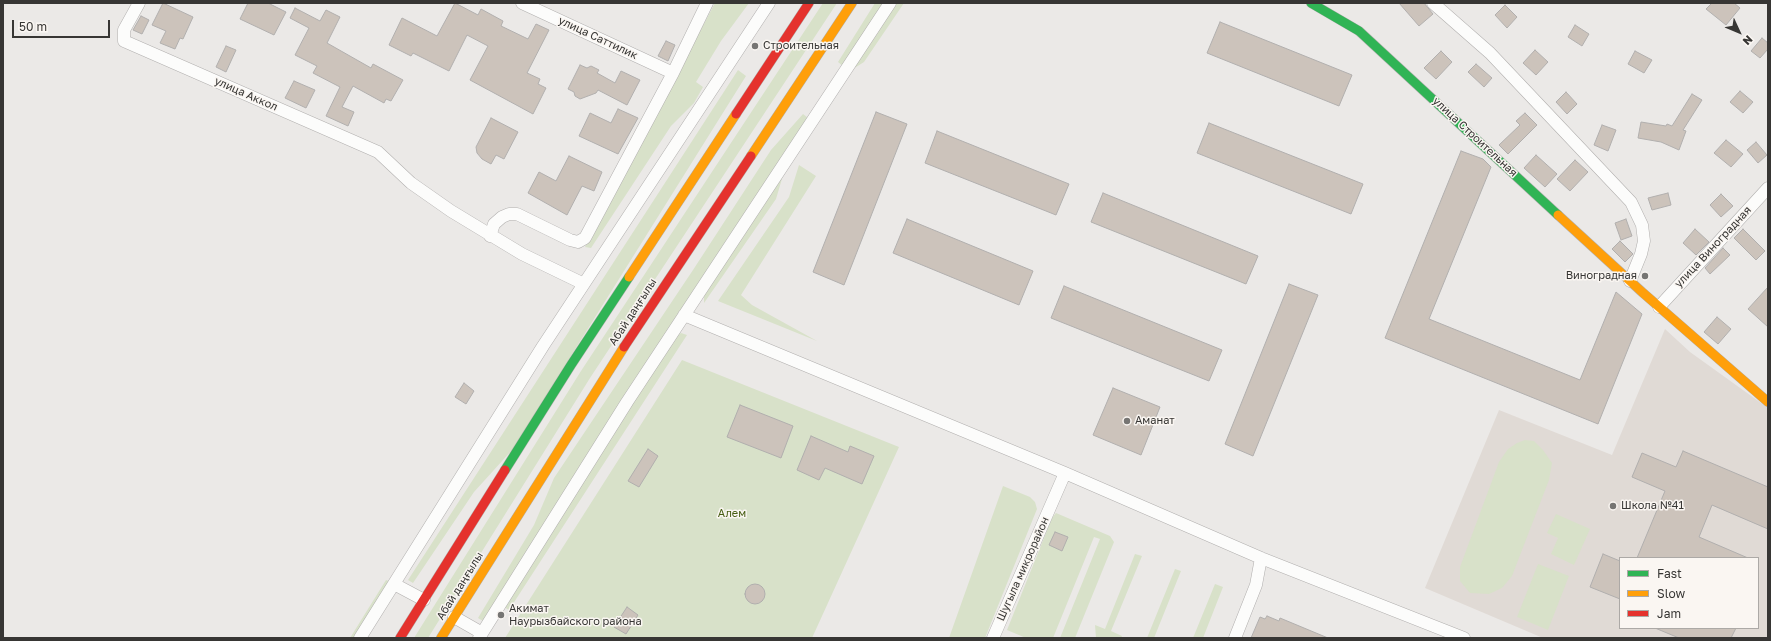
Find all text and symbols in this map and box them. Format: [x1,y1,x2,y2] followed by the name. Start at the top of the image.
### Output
[14,12,112,38] scale bar
[1719,12,1759,52] north arrow
[556,14,640,62] street label: улица Саттилик
[19,19,47,34] text: 50 m
[1740,33,1756,48] text: N
[763,39,839,53] place label: Строительная
[750,41,760,51] marker: Строительная
[212,74,280,114] street label: улица Аккол
[1430,94,1520,180] street label: улица Строительная
[1672,204,1754,290] street label: улица Виноградная
[1566,269,1637,283] place label: Виноградная
[1640,271,1650,281] marker: Виноградная
[606,276,660,348] street label: Абай даңғылы
[1135,414,1175,428] place label: Аманат
[1122,416,1132,426] marker: Аманат
[1621,499,1684,513] place label: Школа №41
[1608,501,1618,511] marker: Школа №41
[718,507,746,521] park label: Алем
[994,515,1052,623] street label: Шугыла микрорайон
[434,550,486,622] street label: Абай даңғылы
[1619,557,1759,629] legend
[1657,566,1682,581] text: Fast
[1657,586,1685,601] text: Slow
[509,602,642,628] place label: Акимат Наурызбайского района
[1657,606,1681,621] text: Jam
[496,610,506,620] marker: Акимат Наурызбайского района

